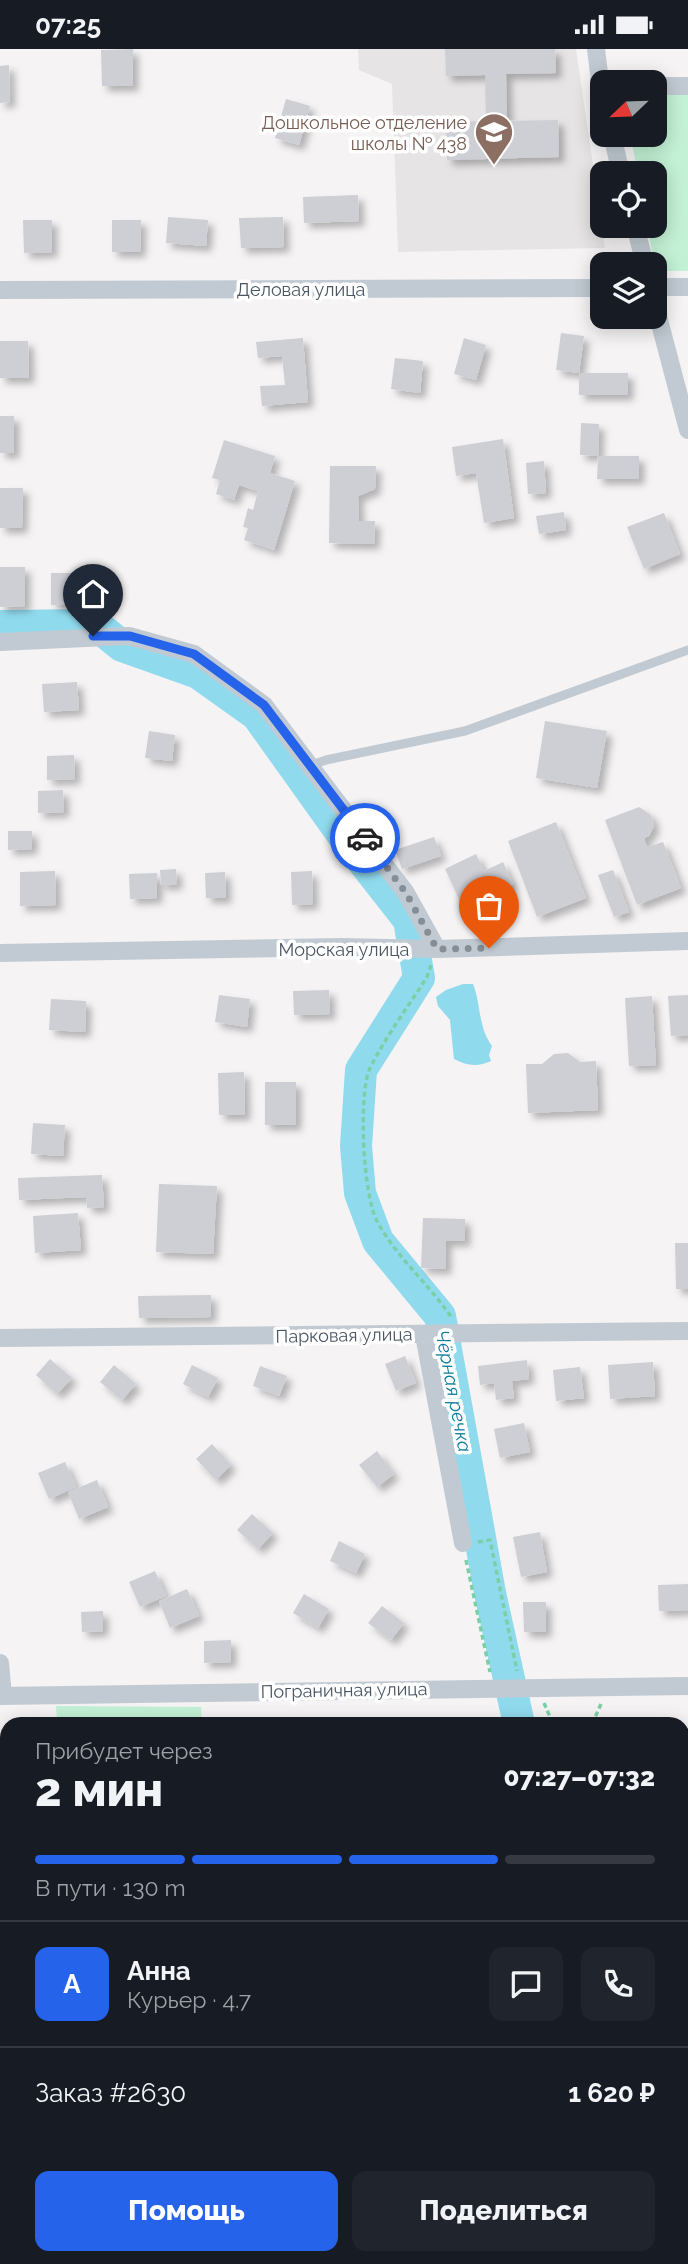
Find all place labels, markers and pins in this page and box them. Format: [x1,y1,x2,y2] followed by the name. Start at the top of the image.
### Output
[473,111,515,166] school or university icon: Дошкольное отделение школы № 438
[262,112,467,154] place label: Дошкольное отделение школы № 438
[63,564,123,636] pin
[459,876,519,948] pin

